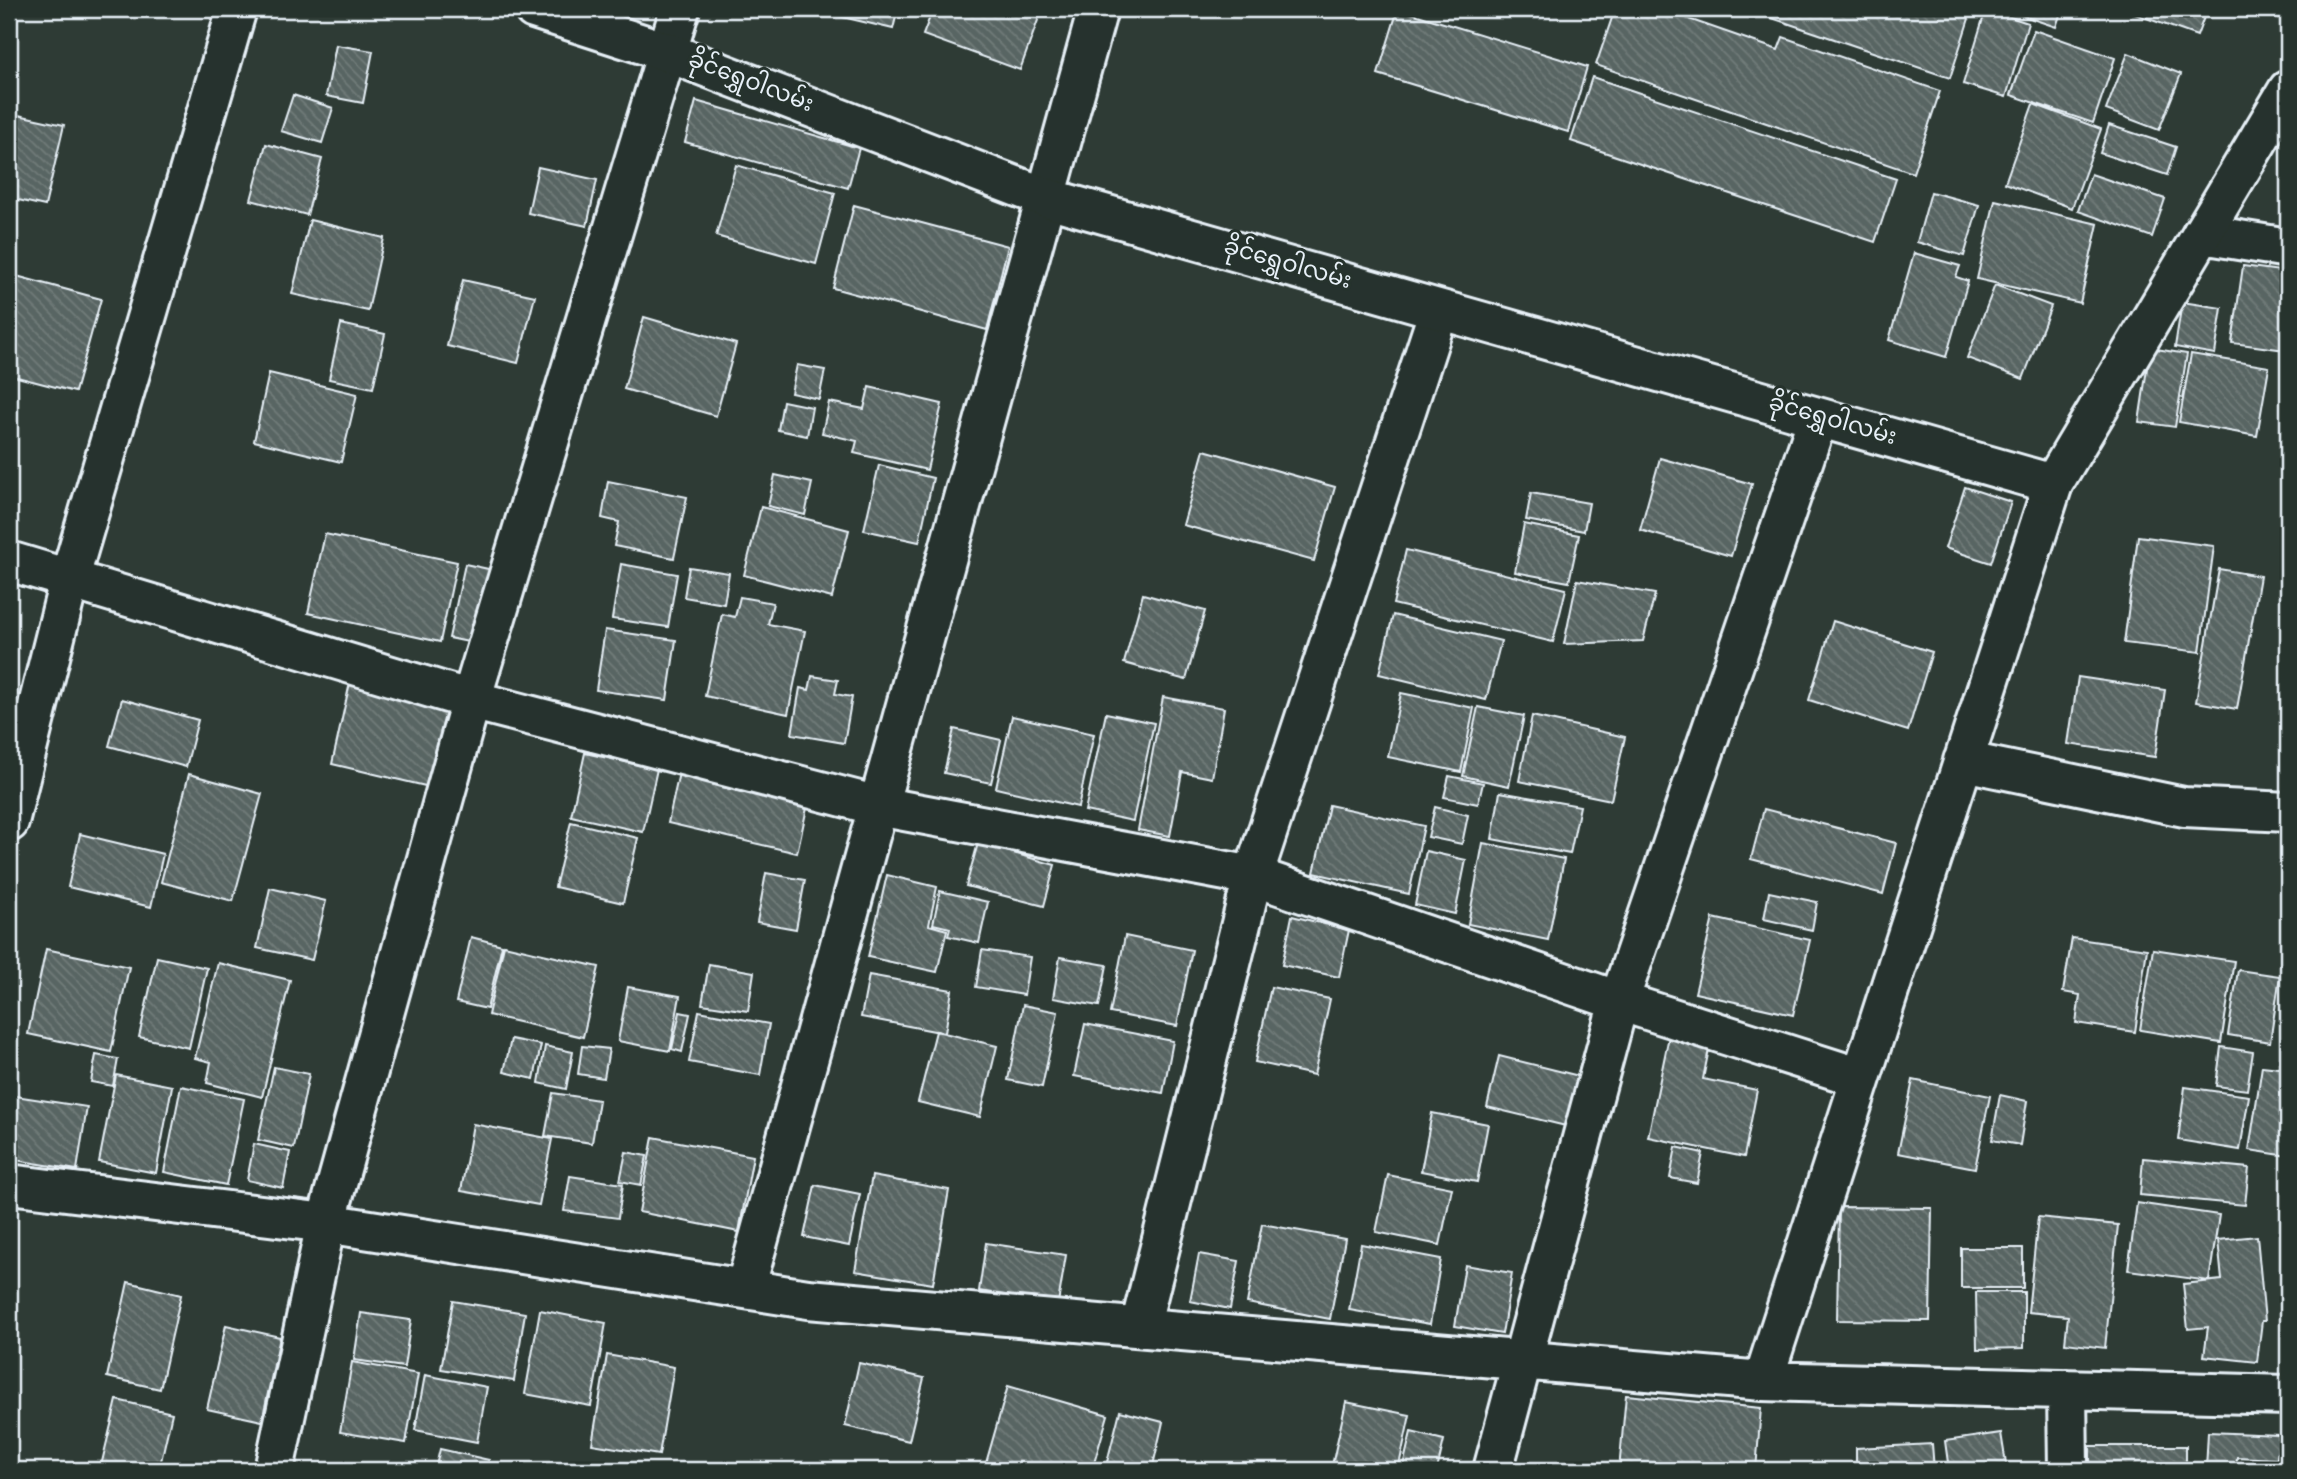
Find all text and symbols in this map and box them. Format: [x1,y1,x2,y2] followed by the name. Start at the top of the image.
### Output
[683,42,818,122] street label: ခိုင်ရွှေဝါလမ်း
[1219,229,1356,299] street label: ခိုင်ရွှေဝါလမ်း
[1764,385,1901,455] street label: ခိုင်ရွှေဝါလမ်း

